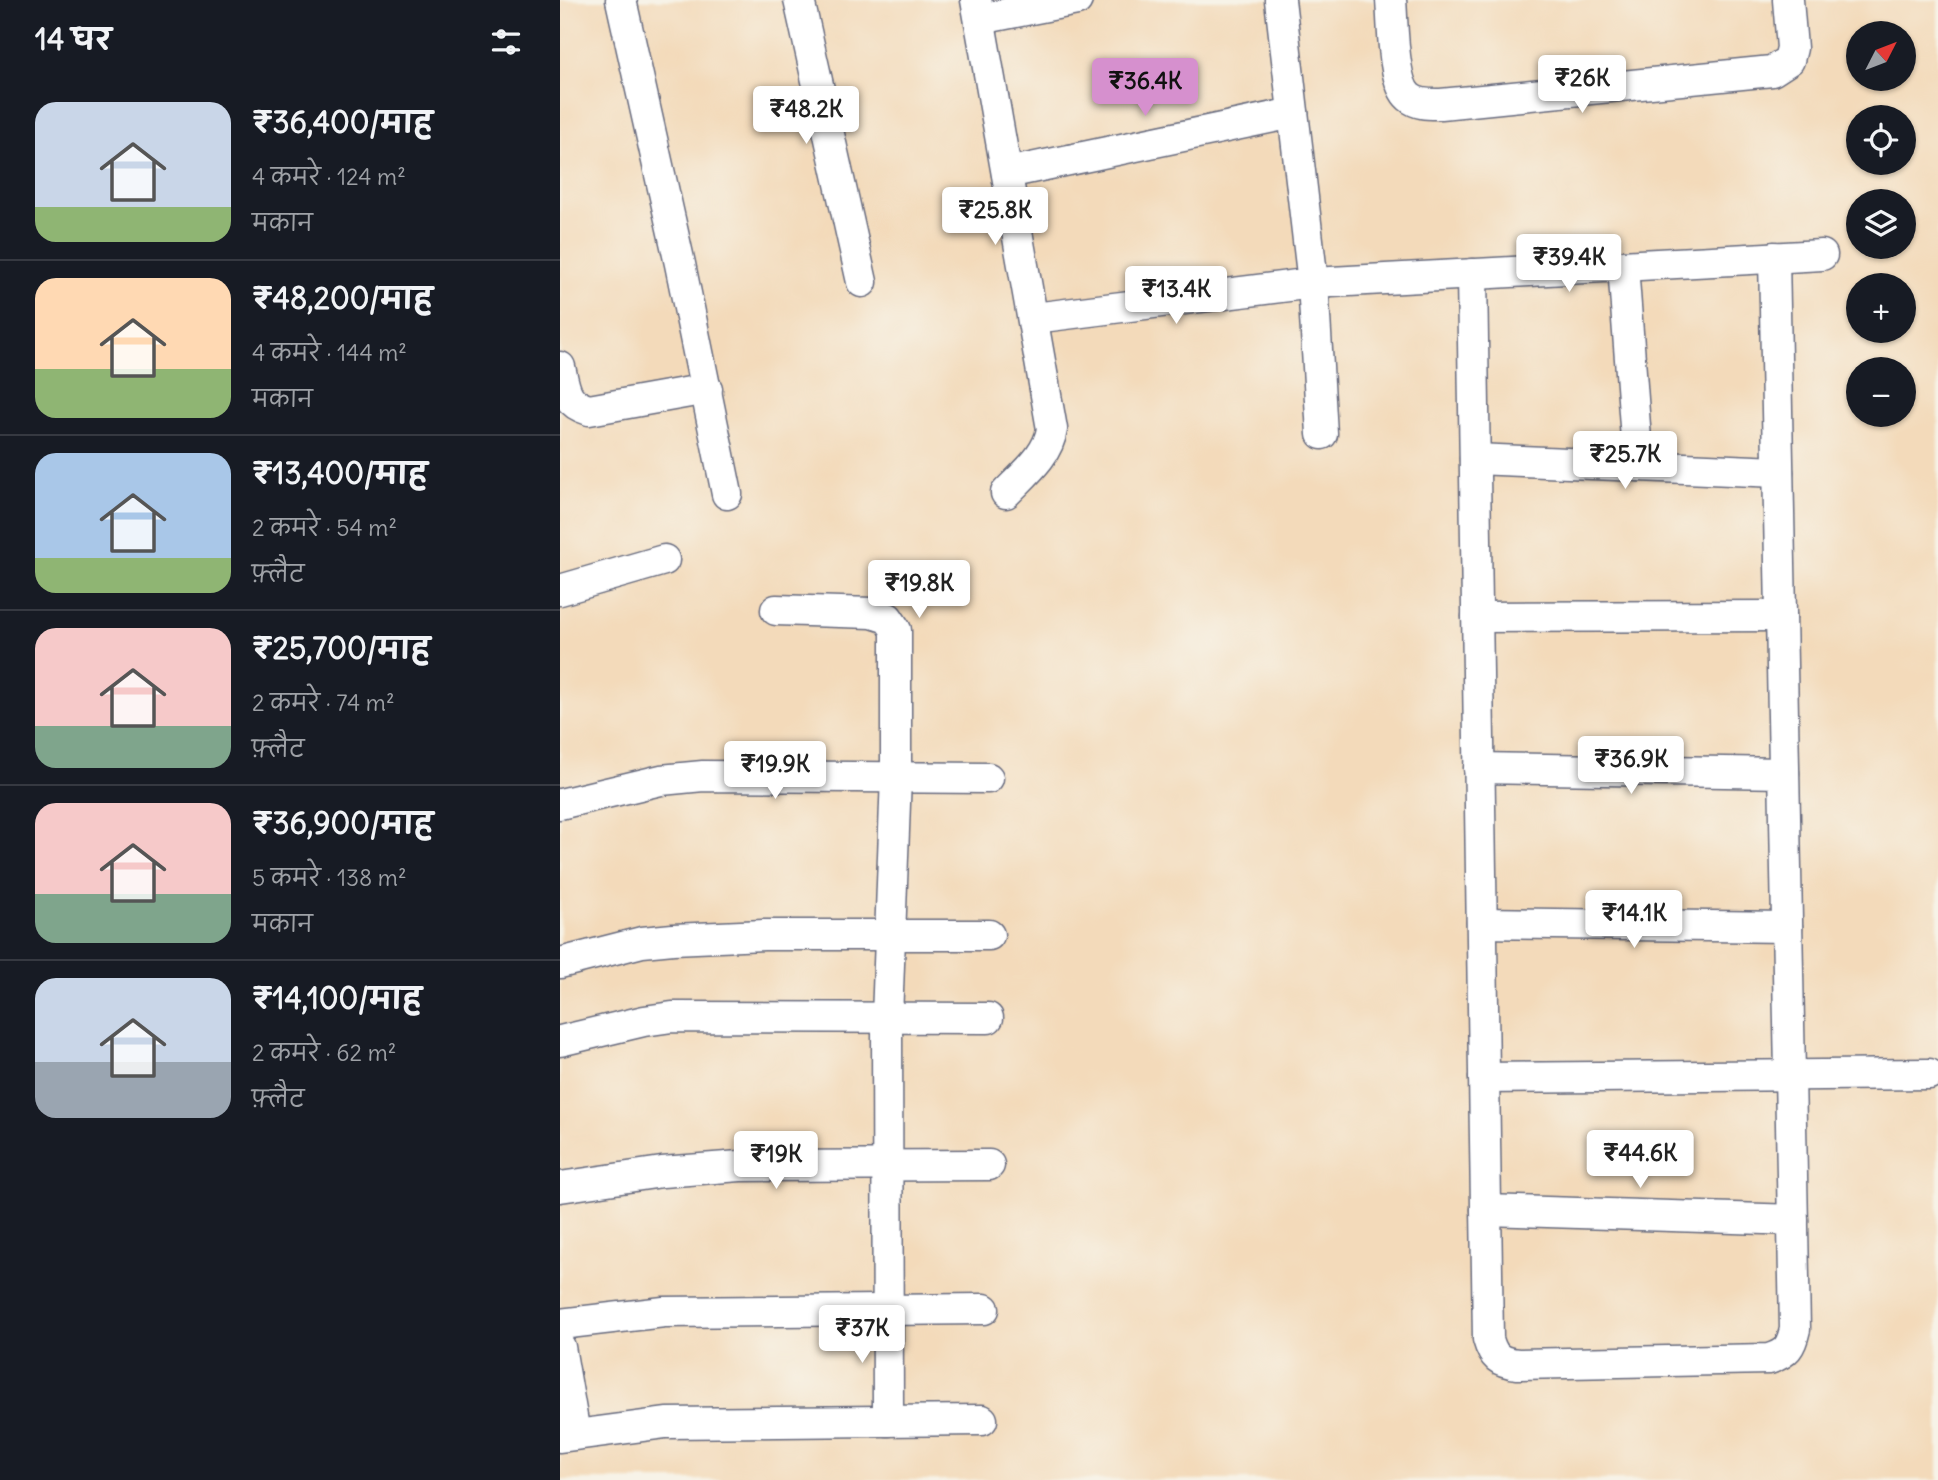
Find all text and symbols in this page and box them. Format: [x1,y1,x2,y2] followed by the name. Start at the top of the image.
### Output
[35,20,111,58] text: 14 घर
[1846,21,1916,91] north arrow
[1846,21,1916,427] map controls
[487,23,525,61] icon: filters
[1541,55,1623,115] pin: ₹26K
[1088,58,1202,118] pin: ₹36.4K
[1554,63,1610,92] text: ₹26K
[1108,66,1182,95] text: ₹36.4K
[749,86,863,146] pin: ₹48.2K
[769,94,843,123] text: ₹48.2K
[252,103,433,141] text: ₹36,400/माह
[1846,105,1916,175] button: locate
[91,130,175,214] icon: home
[252,162,406,191] text: 4 कमरे · 124 m²
[938,188,1052,247] pin: ₹25.8K
[1846,189,1916,259] button: layers
[958,195,1032,224] text: ₹25.8K
[252,208,313,237] text: मकान
[1512,234,1626,294] pin: ₹39.4K
[1532,242,1606,271] text: ₹39.4K
[1119,266,1233,326] pin: ₹13.4K
[1846,273,1916,343] button: +
[1141,274,1211,303] text: ₹13.4K
[252,279,433,317] text: ₹48,200/माह
[91,306,175,390] icon: home
[252,338,407,367] text: 4 कमरे · 144 m²
[1846,357,1916,427] button: −
[252,384,313,413] text: मकान
[1568,432,1682,491] pin: ₹25.7K
[1589,439,1661,468] text: ₹25.7K
[252,454,427,492] text: ₹13,400/माह
[91,481,175,565] icon: home
[252,513,397,542] text: 2 कमरे · 54 m²
[252,559,304,588] text: फ़्लैट
[862,560,976,620] pin: ₹19.8K
[884,568,954,597] text: ₹19.8K
[252,629,430,667] text: ₹25,700/माह
[91,656,175,740] icon: home
[252,688,395,717] text: 2 कमरे · 74 m²
[252,734,304,763] text: फ़्लैट
[1574,736,1688,796] pin: ₹36.9K
[718,742,832,801] pin: ₹19.9K
[1594,744,1668,773] text: ₹36.9K
[740,749,810,778] text: ₹19.9K
[252,804,433,842] text: ₹36,900/माह
[91,831,175,915] icon: home
[252,863,407,892] text: 5 कमरे · 138 m²
[1577,890,1691,950] pin: ₹14.1K
[1601,898,1667,927] text: ₹14.1K
[252,909,313,938] text: मकान
[252,979,422,1017] text: ₹14,100/माह
[91,1006,175,1090] icon: home
[252,1038,396,1067] text: 2 कमरे · 62 m²
[252,1084,304,1113] text: फ़्लैट
[1583,1130,1697,1190] pin: ₹44.6K
[735,1132,817,1191] pin: ₹19K
[1603,1138,1677,1167] text: ₹44.6K
[750,1139,802,1168] text: ₹19K
[821,1306,903,1365] pin: ₹37K
[835,1313,889,1342] text: ₹37K

